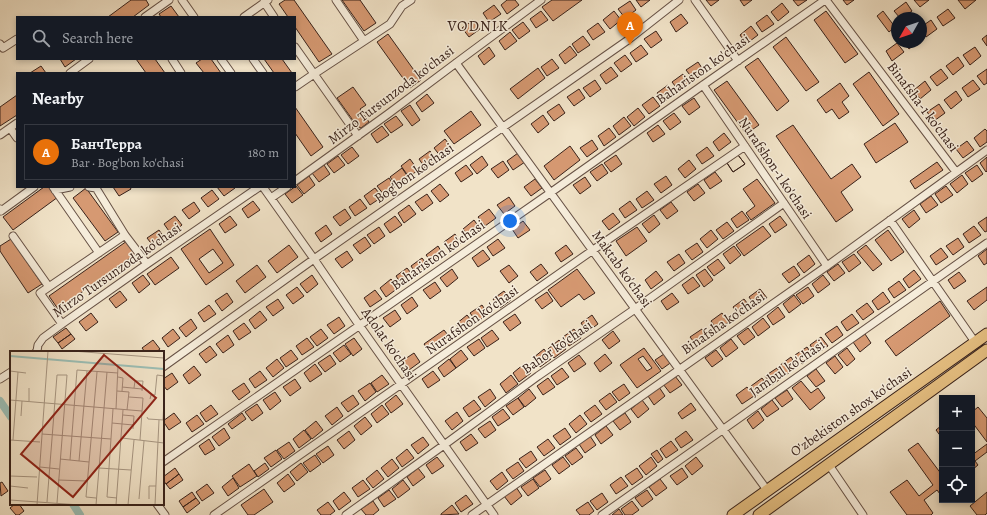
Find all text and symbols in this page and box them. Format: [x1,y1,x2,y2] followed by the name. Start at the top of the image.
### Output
[617,12,643,45] pin: A
[891,12,927,48] north arrow
[16,16,296,60] search box
[446,16,509,36] district label: VODNIK
[30,27,52,49] icon: search
[62,28,133,48] text: Search here
[652,29,754,109] street label: Bahariston ko'chasi
[324,41,458,149] street label: Mirzo Tursunzoda ko'chasi
[883,58,963,156] street label: Binafsha-1 ko'chasi
[32,87,83,110] text: Nearby
[734,113,816,223] street label: Nurafshon-1 ko'chasi
[71,134,142,154] text: БанчТерра
[370,138,458,208] street label: Bog'bon ko'chasi
[42,144,50,161] text: A
[248,144,279,161] text: 180 m
[71,154,184,171] text: Bar · Bog'bon ko'chasi
[500,211,520,231] your location
[387,215,489,295] street label: Bahariston ko'chasi
[49,218,185,322] street label: Mirzo Tursunzoda ko'chasi
[588,227,656,311] street label: Maktab ko'chasi
[422,281,522,359] street label: Nurafshon ko'chasi
[677,287,769,359] street label: Binafsha ko'chasi
[356,303,421,384] street label: Adolat ko'chasi
[518,316,596,378] street label: Bahor ko'chasi
[746,335,829,401] street label: Jambul ko'chasi
[10,351,164,505] inset map
[787,363,916,461] street label: O'zbekiston shox ko'chasi
[939,395,975,503] map controls
[939,395,975,431] button: +
[939,431,975,467] button: −
[939,467,975,503] button: locate

